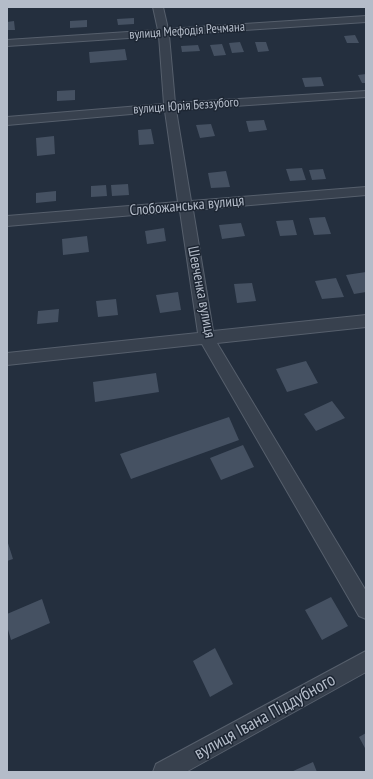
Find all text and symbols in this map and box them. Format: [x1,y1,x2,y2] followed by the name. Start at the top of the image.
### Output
[129,19,245,43] street label: вулиця Мефодія Речмана
[133,95,239,117] street label: вулиця Юрія Беззубого
[129,192,245,220] street label: Слобожанська вулиця
[183,245,219,339] street label: Шевченка вулиця
[191,669,339,765] street label: вулиця Івана Піддубного

